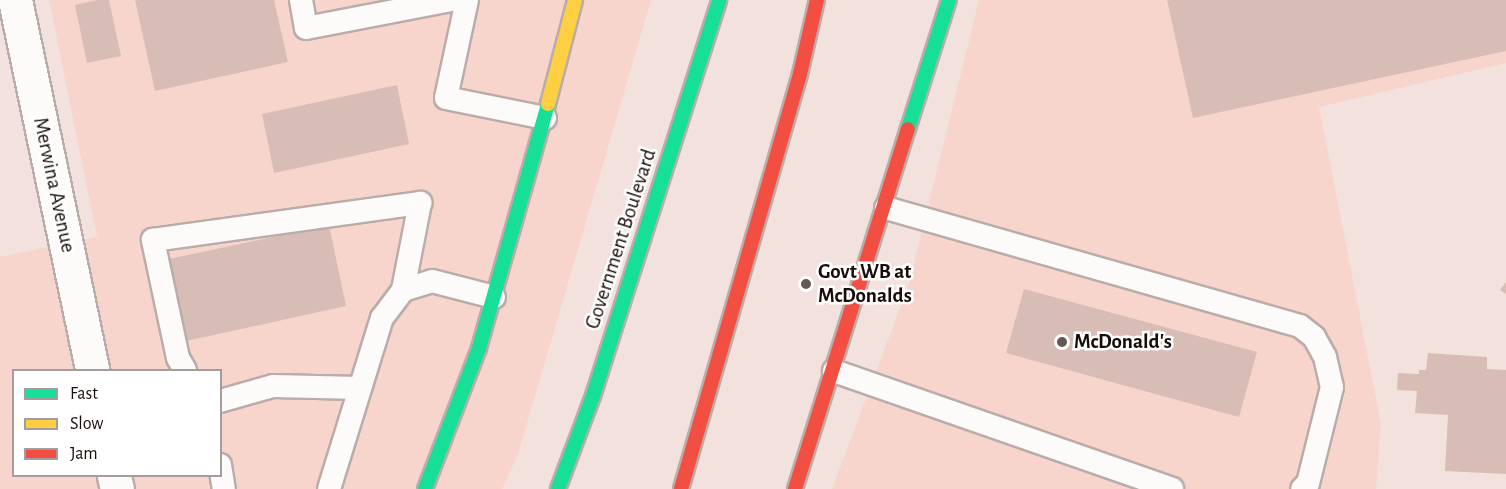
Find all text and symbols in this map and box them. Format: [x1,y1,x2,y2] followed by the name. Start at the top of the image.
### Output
[27,115,81,255] street label: Merwina Avenue
[580,146,662,332] street label: Government Boulevard
[818,259,912,309] place label: Govt WB at McDonalds
[799,277,813,291] marker: Govt WB at McDonalds
[1074,329,1172,355] place label: McDonald's
[1055,335,1069,349] marker: McDonald's
[12,369,222,477] legend
[70,385,98,403] text: Fast
[70,415,103,433] text: Slow
[70,445,98,463] text: Jam

